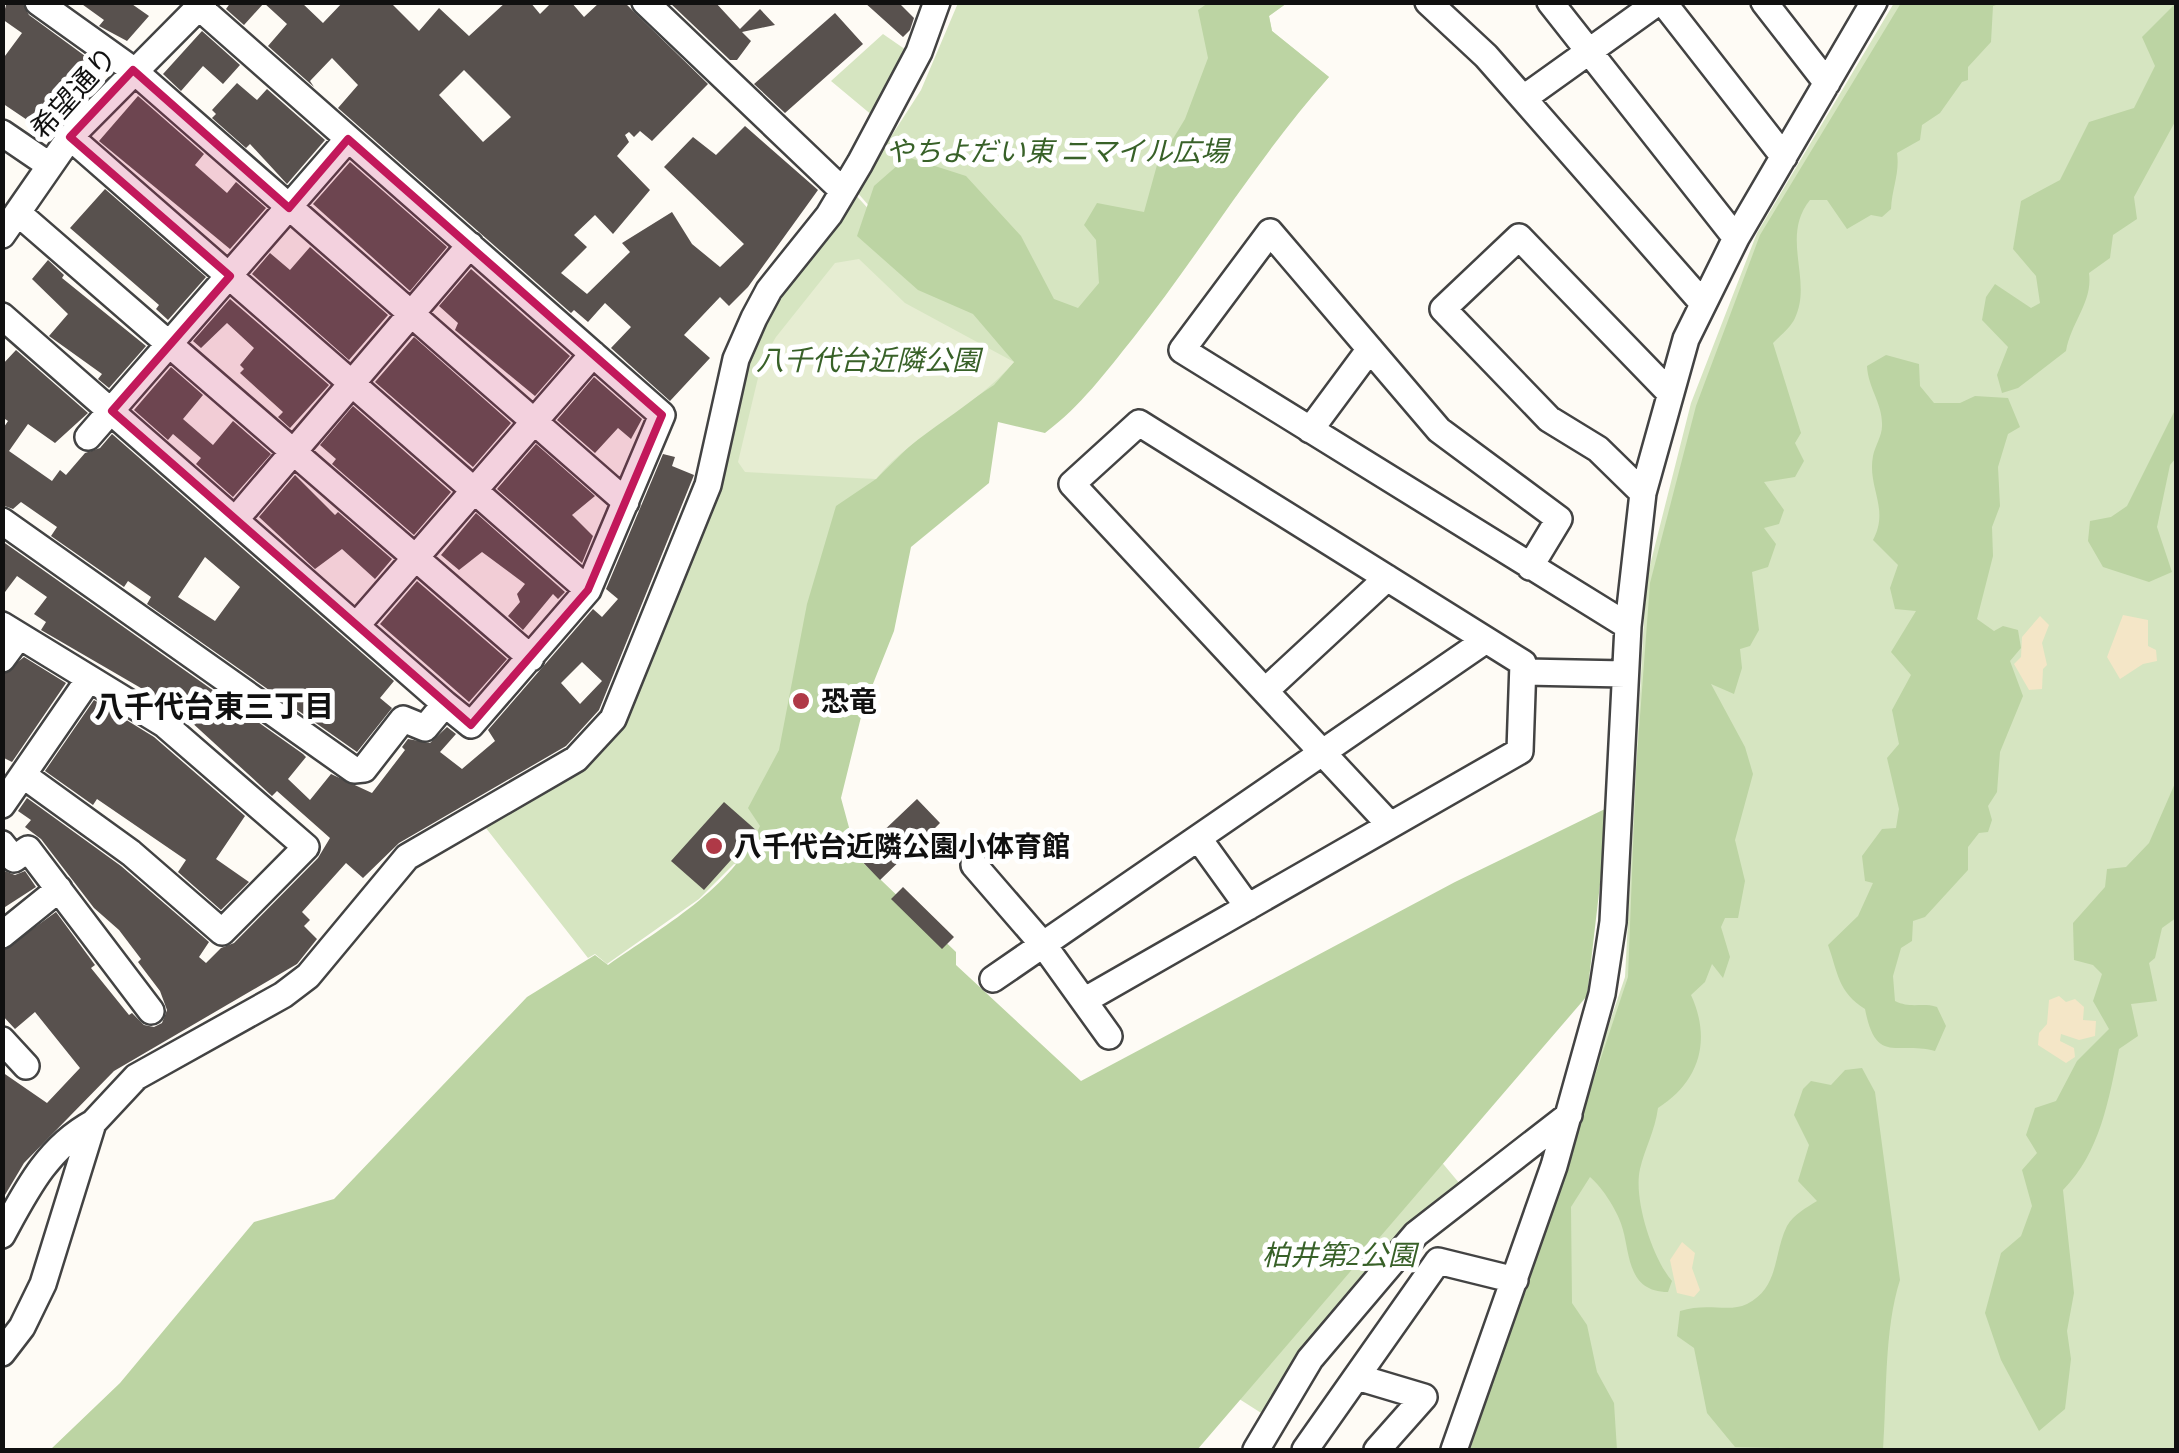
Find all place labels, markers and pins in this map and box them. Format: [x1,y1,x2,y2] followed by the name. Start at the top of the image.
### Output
[821,686,877,717] place label: 恐竜
[790,690,812,712] marker: 恐竜
[734,831,1070,862] place label: 八千代台近隣公園小体育館
[703,835,725,857] marker: 八千代台近隣公園小体育館

